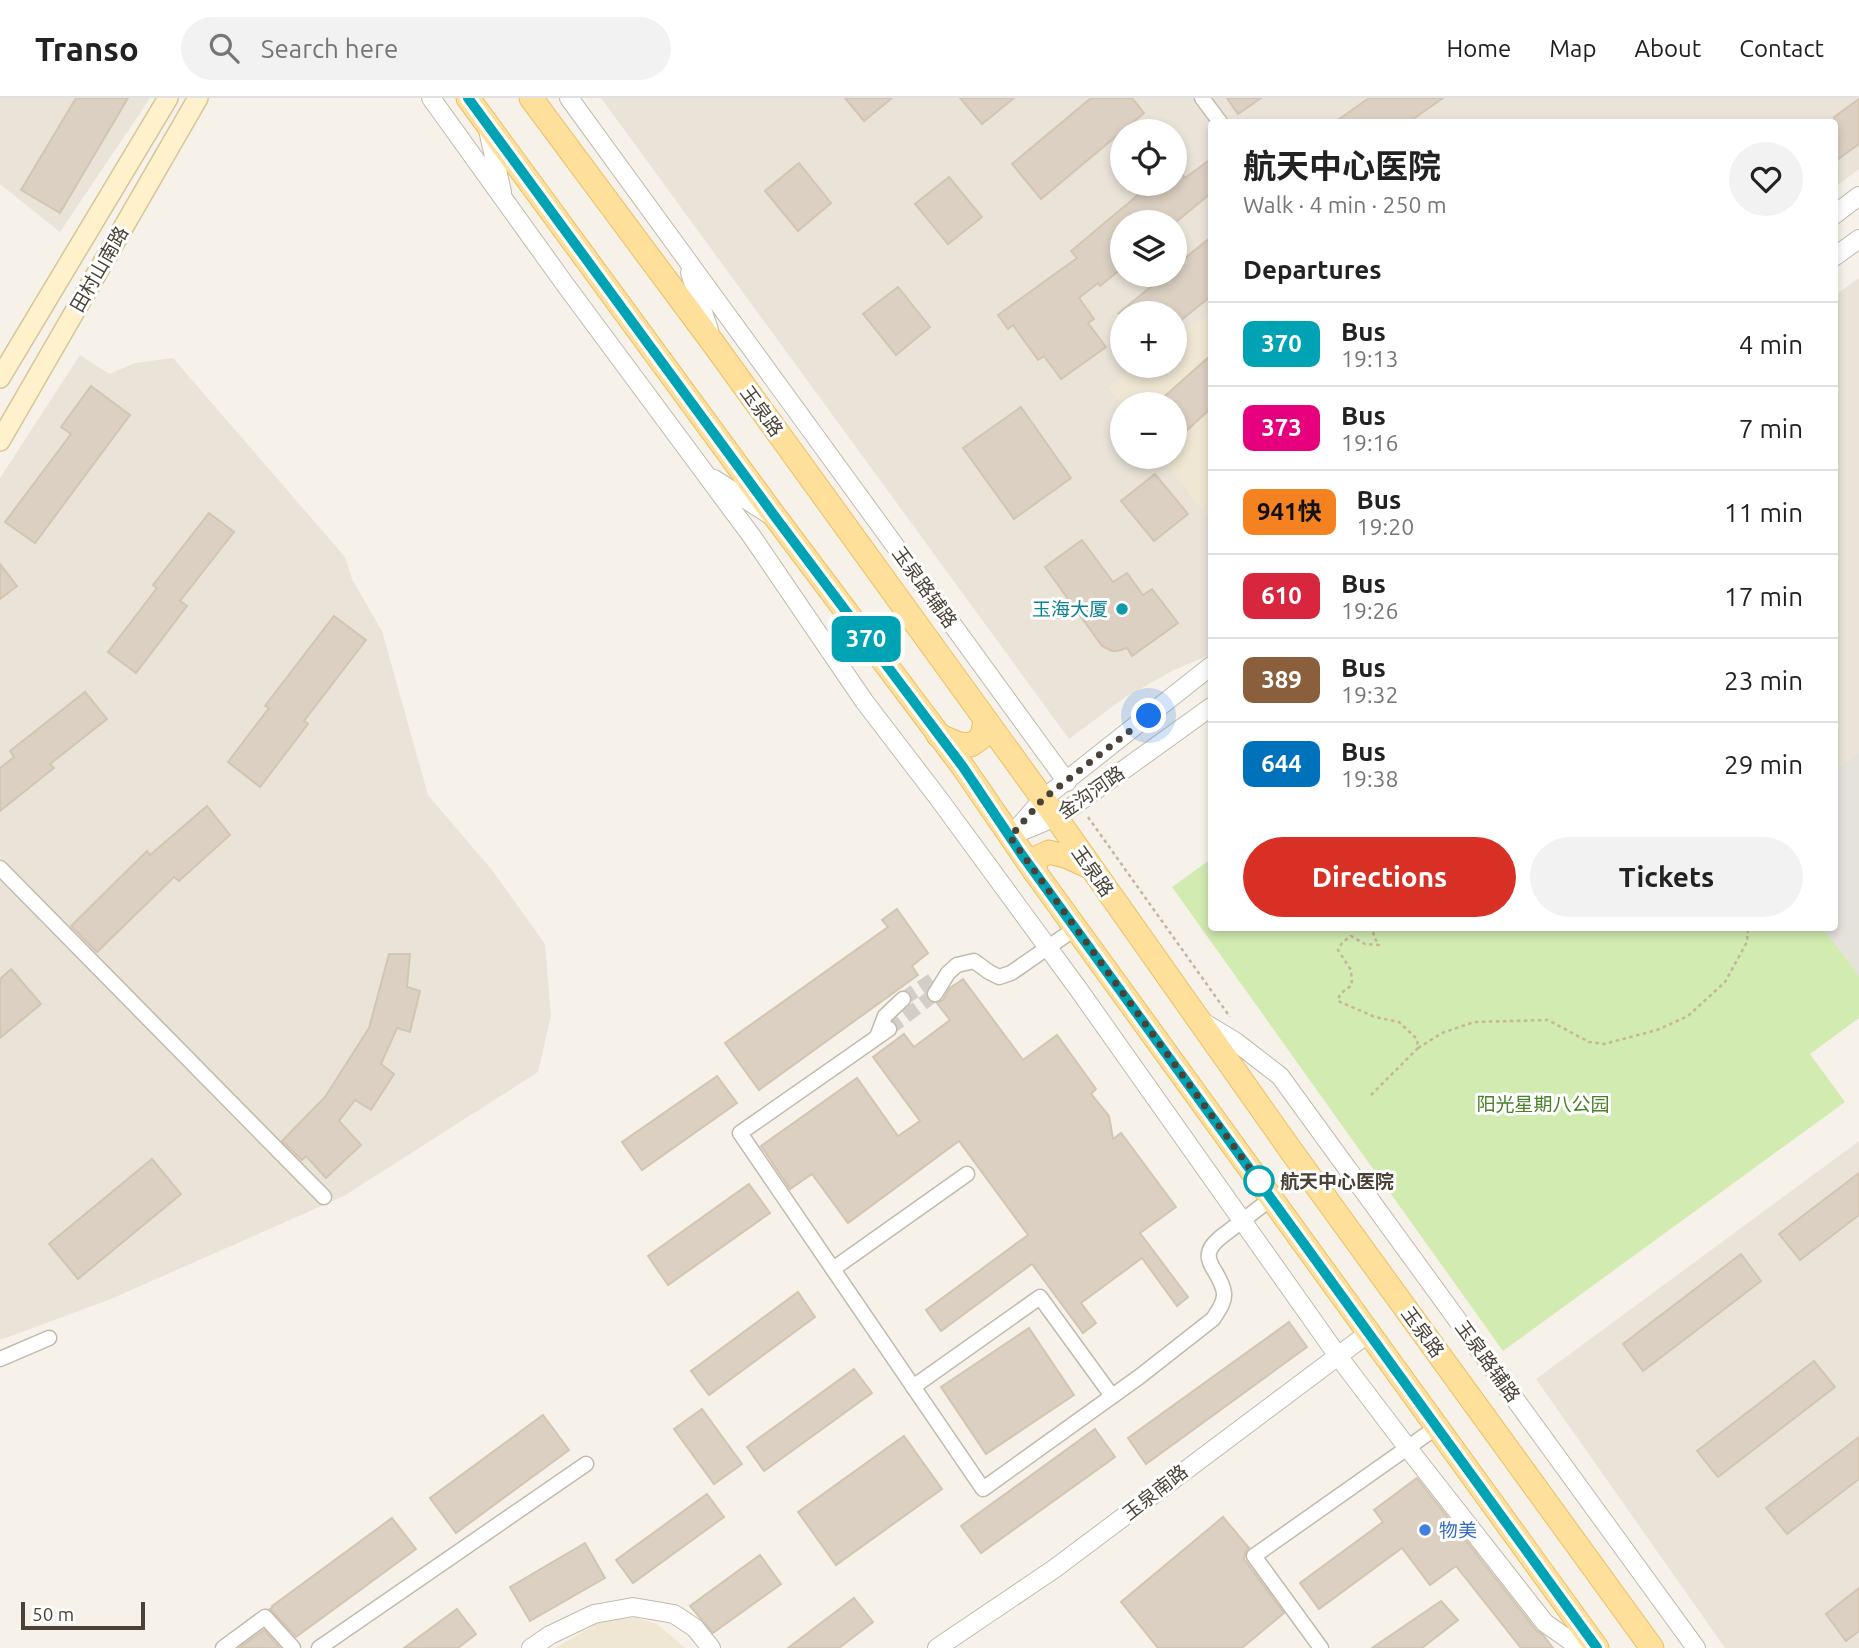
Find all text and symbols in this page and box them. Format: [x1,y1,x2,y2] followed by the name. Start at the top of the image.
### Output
[181,17,671,80] search box
[205,29,243,67] icon: search
[35,30,139,67] text: Transo
[261,34,398,63] text: Search here
[1446,35,1511,62] text: Home
[1549,35,1596,62] text: Map
[1634,35,1701,62] text: About
[1739,35,1824,62] text: Contact
[1110,119,1187,469] map controls
[1110,119,1187,196] button: locate
[1729,142,1803,216] button: heart
[1243,147,1441,184] text: 航天中心医院
[1243,192,1447,217] text: Walk · 4 min · 250 m
[1110,210,1187,287] button: layers
[66,222,132,316] street label: 田村山南路
[1243,255,1381,284] text: Departures
[1110,301,1187,378] button: +
[1341,317,1386,346] text: Bus
[1261,330,1302,357] text: 370
[1739,330,1803,359] text: 4 min
[1341,346,1399,371] text: 19:13
[736,381,788,441] street label: 玉泉路
[1110,392,1187,469] button: −
[1341,401,1386,430] text: Bus
[1261,414,1302,441] text: 373
[1739,414,1803,443] text: 7 min
[1341,430,1399,455] text: 19:16
[1357,485,1401,514] text: Bus
[1257,498,1322,525] text: 941快
[1724,498,1803,527] text: 11 min
[1357,514,1414,539] text: 19:20
[888,542,962,632] street label: 玉泉路辅路
[1341,569,1386,598] text: Bus
[1261,582,1302,609] text: 610
[1724,582,1803,611] text: 17 min
[1032,598,1108,620] place label: 玉海大厦
[1341,598,1399,623] text: 19:26
[1114,601,1130,617] marker: 玉海大厦
[826,616,906,662] line badge: 370
[846,625,886,652] text: 370
[1341,653,1386,682] text: Bus
[1261,666,1302,693] text: 389
[1724,666,1803,695] text: 23 min
[1341,682,1399,707] text: 19:32
[1131,698,1166,733] your location
[1341,737,1386,766] text: Bus
[1261,750,1302,777] text: 644
[1724,750,1803,779] text: 29 min
[1054,761,1128,823] street label: 金沟河路
[1341,766,1399,791] text: 19:38
[1243,837,1516,917] button: Directions
[1530,837,1803,917] button: Tickets
[1068,841,1118,901] street label: 玉泉路
[1476,1093,1610,1115] park label: 阳光星期八公园
[1244,1166,1274,1196] marker: 航天中心医院
[1280,1170,1394,1192] place label: 航天中心医院
[1397,1302,1449,1362] street label: 玉泉路
[1451,1316,1525,1406] street label: 玉泉路辅路
[1118,1460,1192,1524] street label: 玉泉南路
[1439,1519,1477,1541] place label: 物美
[1417,1522,1433,1538] marker: 物美
[21,1599,145,1631] scale bar
[32,1603,74,1625] text: 50 m

